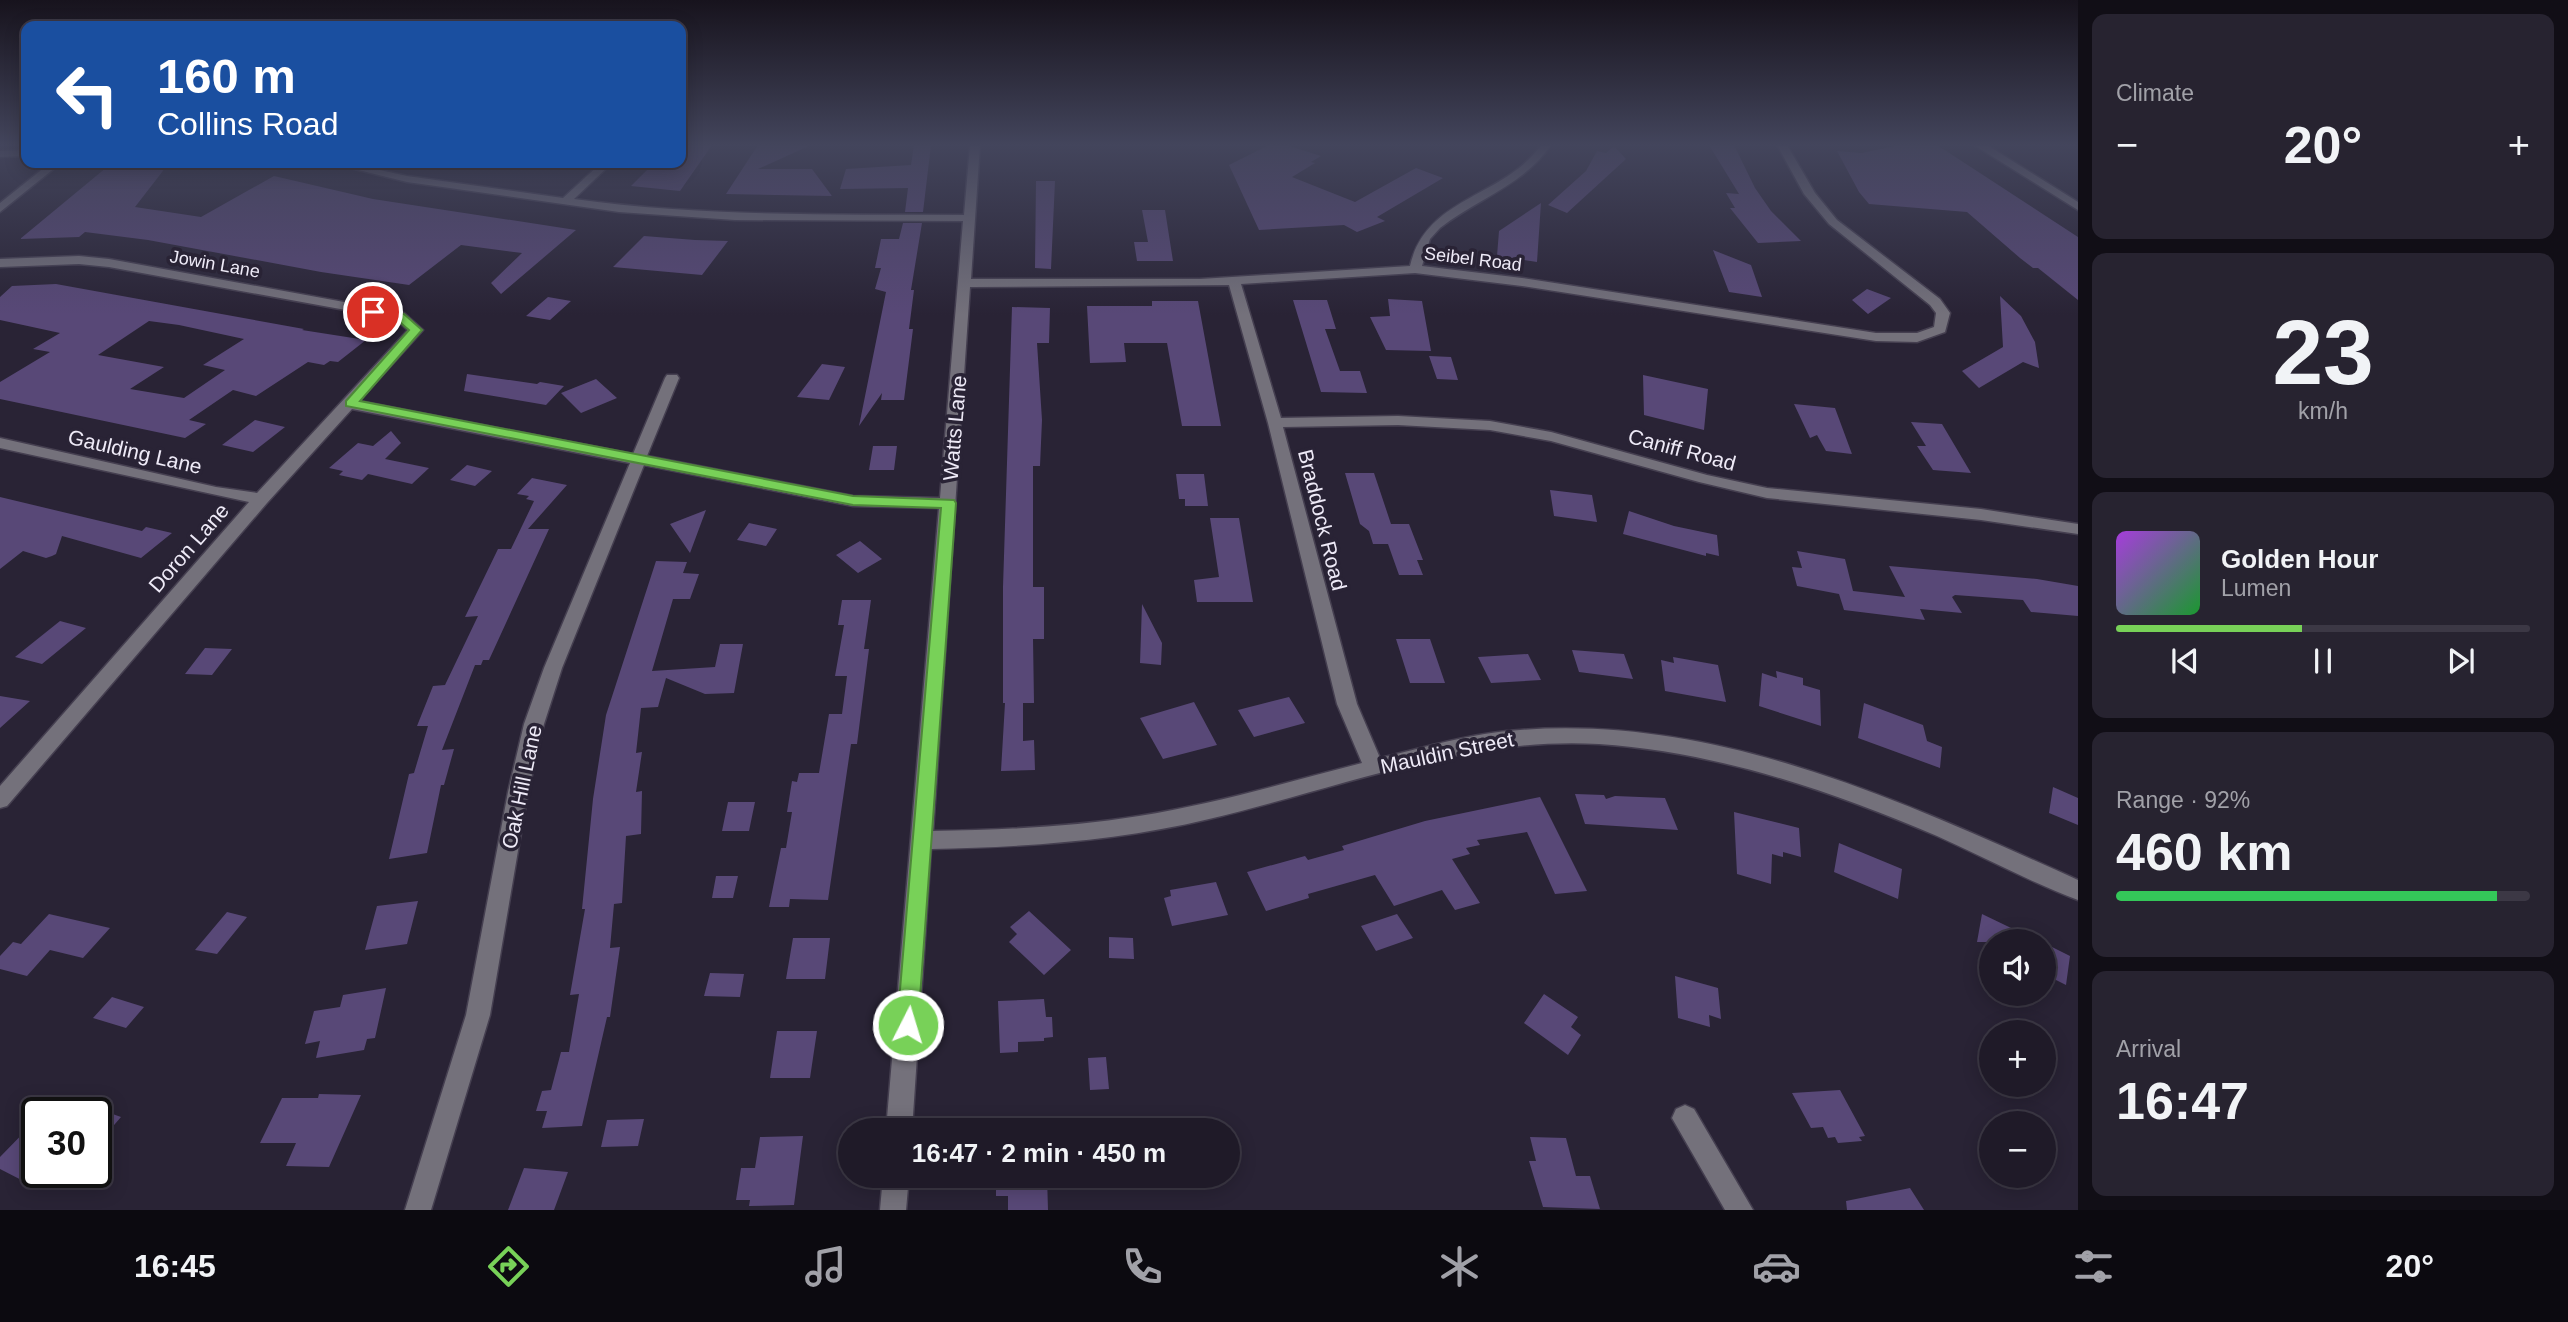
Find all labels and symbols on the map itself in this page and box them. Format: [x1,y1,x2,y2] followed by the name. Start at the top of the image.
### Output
[1423,243,1523,275] street label: Seibel Road
[168,246,262,282] street label: Jowin Lane
[343,282,403,342] pin
[938,374,971,481] street label: Watts Lane
[1626,424,1738,475] street label: Caniff Road
[66,425,204,478] street label: Gaulding Lane
[1294,447,1351,593] street label: Braddock Road
[144,499,233,597] street label: Doron Lane
[497,723,546,851] street label: Oak Hill Lane
[1378,727,1516,778] street label: Mauldin Street
[871,988,945,1062] position arrow
[21,1097,112,1188] speed limit sign: 30

